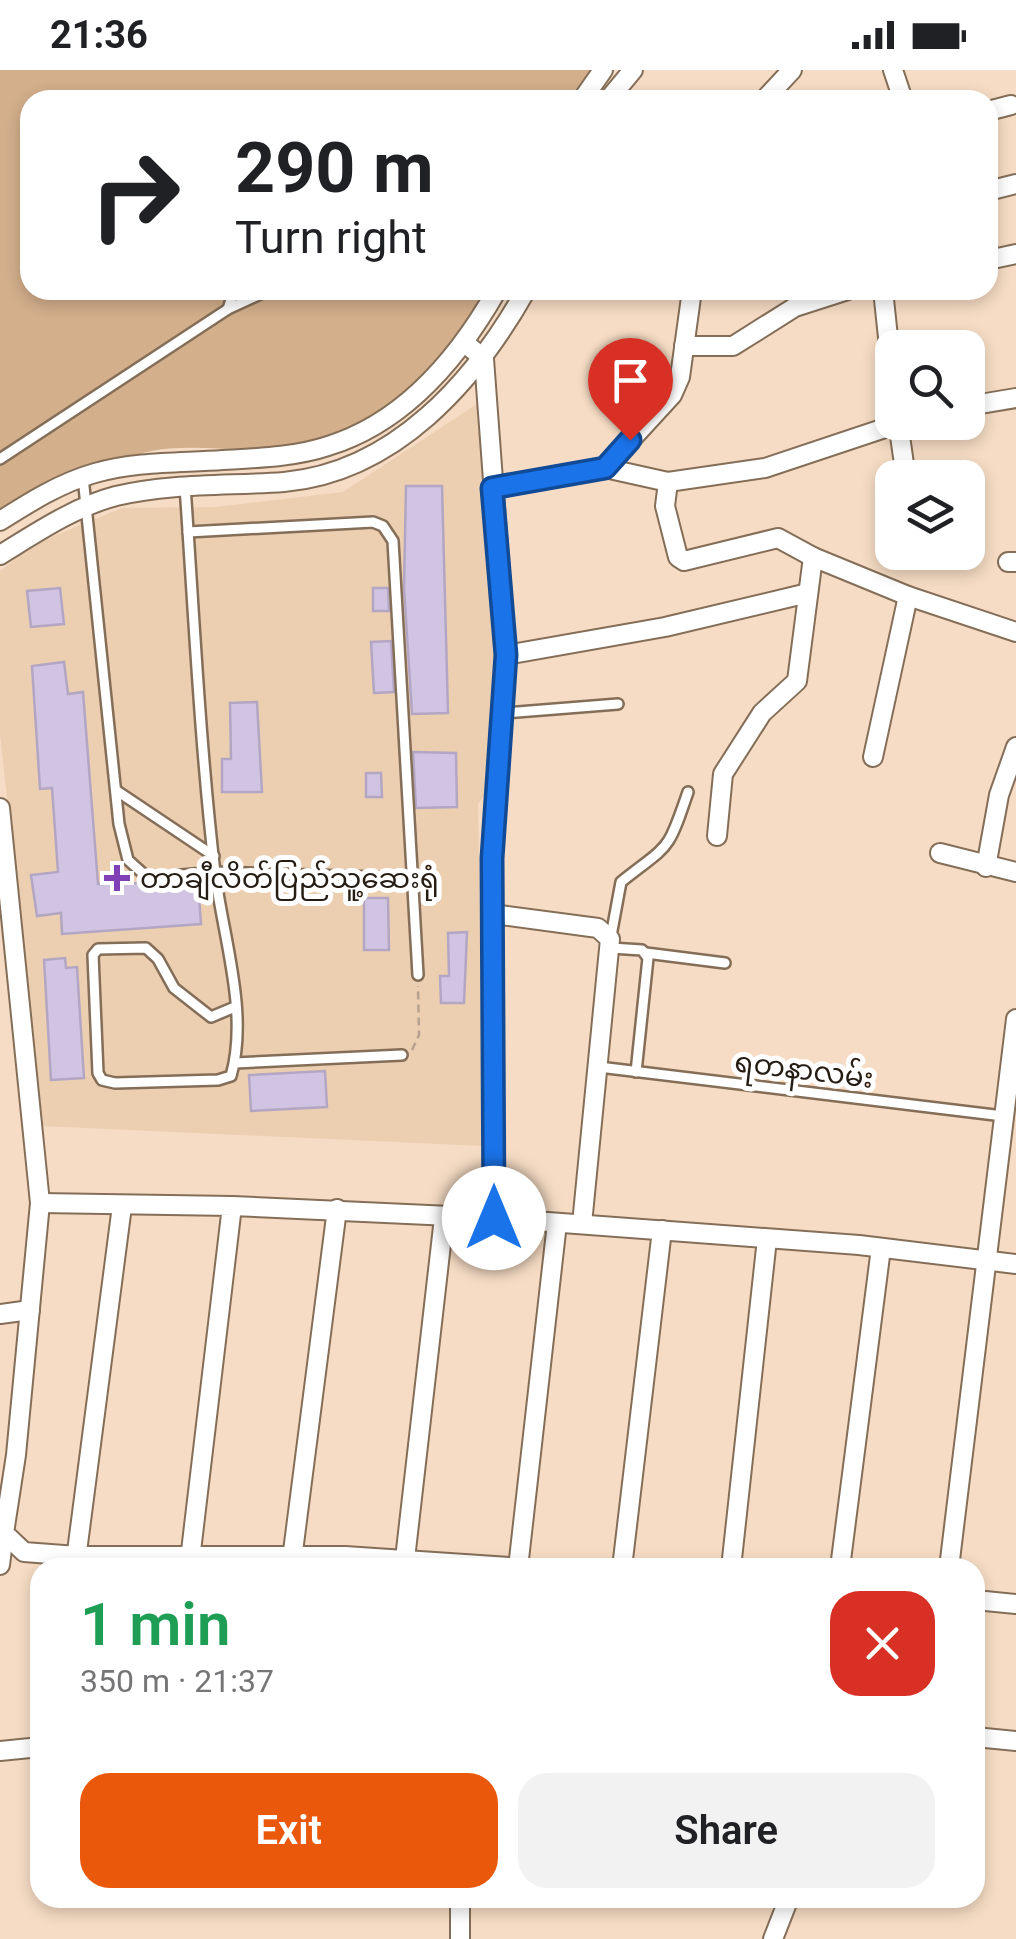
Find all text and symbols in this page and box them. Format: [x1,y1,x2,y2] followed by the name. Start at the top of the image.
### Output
[50,13,148,57] text: 21:36
[235,127,434,209] text: 290 m
[70,130,200,260] icon: right
[235,211,427,264] text: Turn right
[875,330,985,570] map controls
[875,330,985,440] button: search
[588,338,673,441] pin
[603,353,658,408] icon: arrive
[875,460,985,570] button: layers
[140,860,439,901] place label: တာချီလိတ်ပြည်သူ့ဆေးရုံ
[104,865,130,891] marker: တာချီလိတ်ပြည်သူ့ဆေးရုံ
[732,1043,876,1101] street label: ရတနာလမ်း
[442,1166,546,1270] position arrow
[80,1589,230,1660] text: 1 min
[830,1591,935,1696] button: close
[80,1662,274,1700] text: 350 m · 21:37
[80,1773,498,1888] button: Exit
[518,1773,935,1888] button: Share

